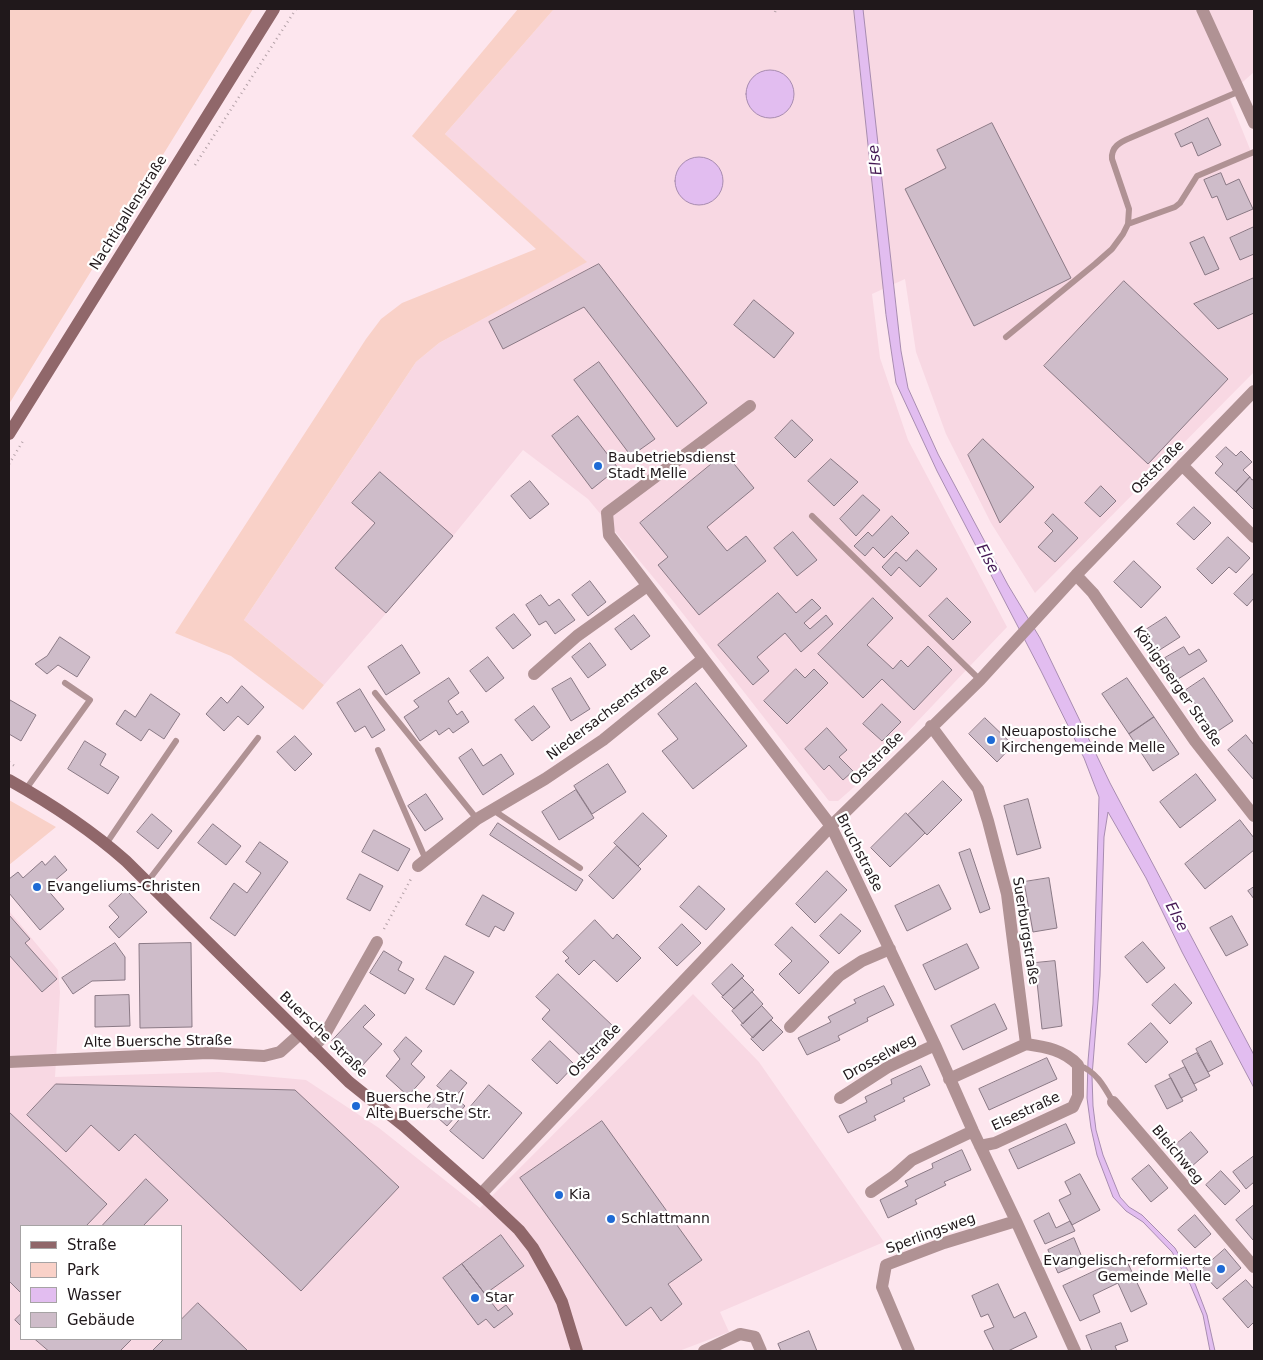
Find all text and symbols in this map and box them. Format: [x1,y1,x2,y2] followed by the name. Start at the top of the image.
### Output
[865,144,887,176] water label: Else
[87,152,171,274] street label: Nachtigallenstraße
[1128,438,1188,498] street label: Oststraße
[608,450,736,482] place label: Baubetriebsdienst Stadt Melle
[592,460,604,472] marker: Baubetriebsdienst Stadt Melle
[972,541,1002,577] water label: Else
[1129,624,1225,750] street label: Königsberger Straße
[544,662,672,764] street label: Niedersachsenstraße
[1001,724,1165,756] place label: Neuapostolische Kirchengemeinde Melle
[847,729,907,789] street label: Oststraße
[985,734,997,746] marker: Neuapostolische Kirchengemeinde Melle
[832,811,886,895] street label: Bruchstraße
[1008,876,1042,986] street label: Suerburgstraße
[47,879,200,895] place label: Evangeliums-Christen
[31,881,43,893] marker: Evangeliums-Christen
[1161,899,1191,935] water label: Else
[275,989,371,1081] street label: Buersche Straße
[565,1021,625,1081] street label: Oststraße
[841,1031,919,1085] street label: Drosselweg
[84,1032,232,1052] street label: Alte Buersche Straße
[989,1089,1063,1135] street label: Elsestraße
[366,1090,491,1122] place label: Buersche Str./ Alte Buersche Str.
[350,1100,362,1112] marker: Buersche Str./ Alte Buersche Str.
[1148,1122,1206,1188] street label: Bleichweg
[569,1187,591,1203] place label: Kia
[553,1189,565,1201] marker: Kia
[884,1210,978,1258] street label: Sperlingsweg
[621,1211,710,1227] place label: Schlattmann
[605,1213,617,1225] marker: Schlattmann
[20,1225,182,1340] legend
[67,1236,116,1254] text: Straße
[1043,1253,1211,1285] place label: Evangelisch-reformierte Gemeinde Melle
[67,1261,99,1279] text: Park
[1215,1263,1227,1275] marker: Evangelisch-reformierte Gemeinde Melle
[67,1286,121,1304] text: Wasser
[485,1290,514,1306] place label: Star
[469,1292,481,1304] marker: Star
[67,1311,135,1329] text: Gebäude

